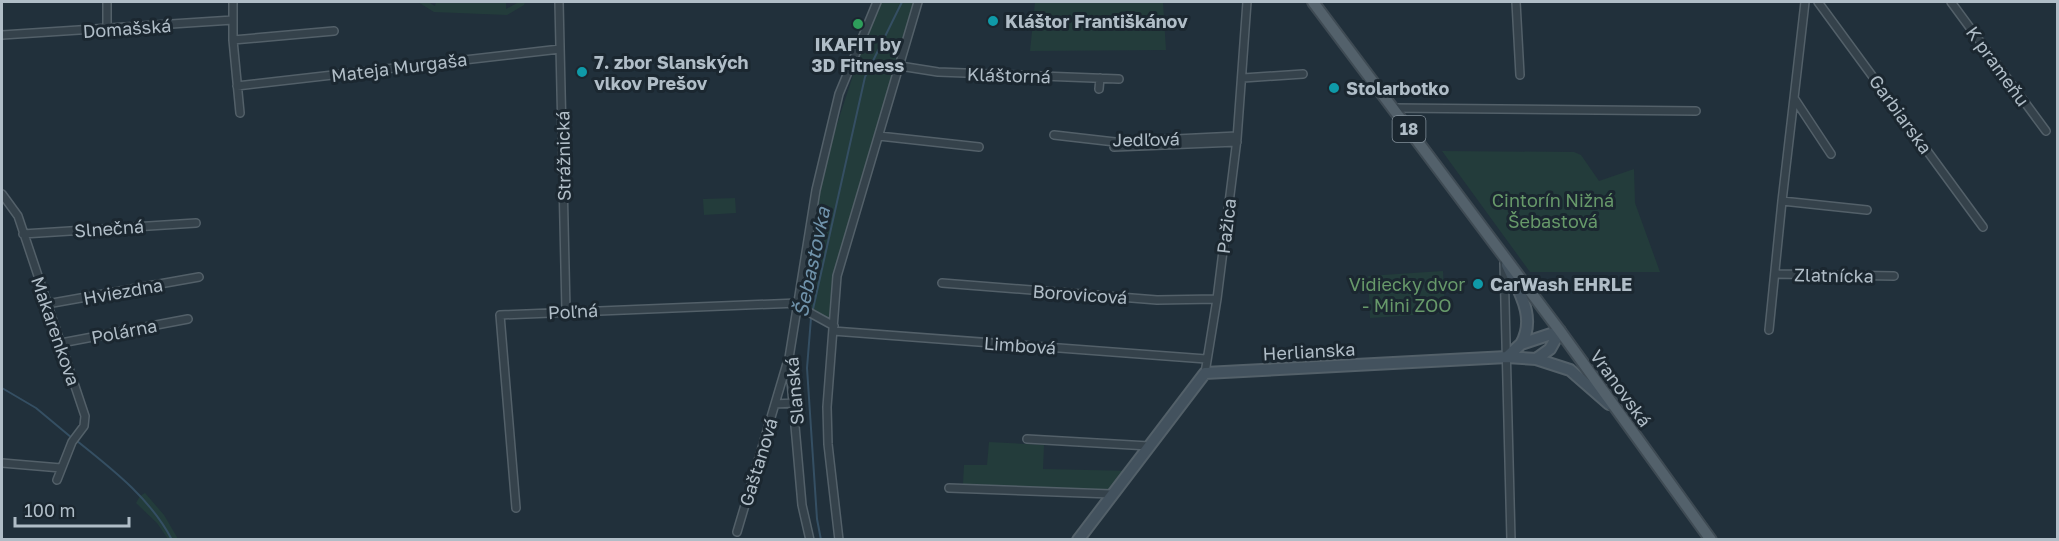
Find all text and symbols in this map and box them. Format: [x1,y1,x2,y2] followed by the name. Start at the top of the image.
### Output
[1005,10,1188,32] place label: Kláštor Františkánov
[82,14,172,42] street label: Domašská
[986,14,1000,28] marker: Kláštor Františkánov
[851,17,865,31] marker: IKAFIT by 3D Fitness
[1962,22,2034,110] street label: K prameňu
[812,33,904,76] place label: IKAFIT by 3D Fitness
[330,48,468,86] street label: Mateja Murgaša
[594,51,749,94] place label: 7. zbor Slanských vlkov Prešov
[967,63,1051,87] street label: Kláštorná
[575,65,589,79] marker: 7. zbor Slanských vlkov Prešov
[1865,70,1937,158] street label: Garbiarska
[1346,77,1449,99] place label: Stolarbotko
[1327,81,1341,95] marker: Stolarbotko
[551,111,575,201] street label: Strážnická
[1392,116,1426,142] road number: 18
[1112,127,1180,151] street label: Jedľová
[1492,189,1614,232] park label: Cintorín Nižná Šebastová
[1212,197,1240,255] street label: Pažica
[788,204,835,319] water label: Šebastovka
[73,215,145,241] street label: Slnečná
[1794,263,1874,287] street label: Zlatnícka
[27,273,85,389] street label: Makarenkova
[81,273,165,309] street label: Hviezdna
[1349,273,1465,316] park label: Vidiecky dvor - Mini ZOO
[1490,273,1632,295] place label: CarWash EHRLE
[1471,277,1485,291] marker: CarWash EHRLE
[1032,280,1128,308] street label: Borovicová
[547,299,599,323] street label: Poľná
[89,314,159,348] street label: Polárna
[983,332,1057,358] street label: Limbová
[1262,338,1356,364] street label: Herlianska
[1586,345,1656,431] street label: Vranovská
[780,356,808,426] street label: Slanská
[734,415,782,509] street label: Gaštanová
[15,490,129,528] scale bar
[24,499,75,521] text: 100 m

